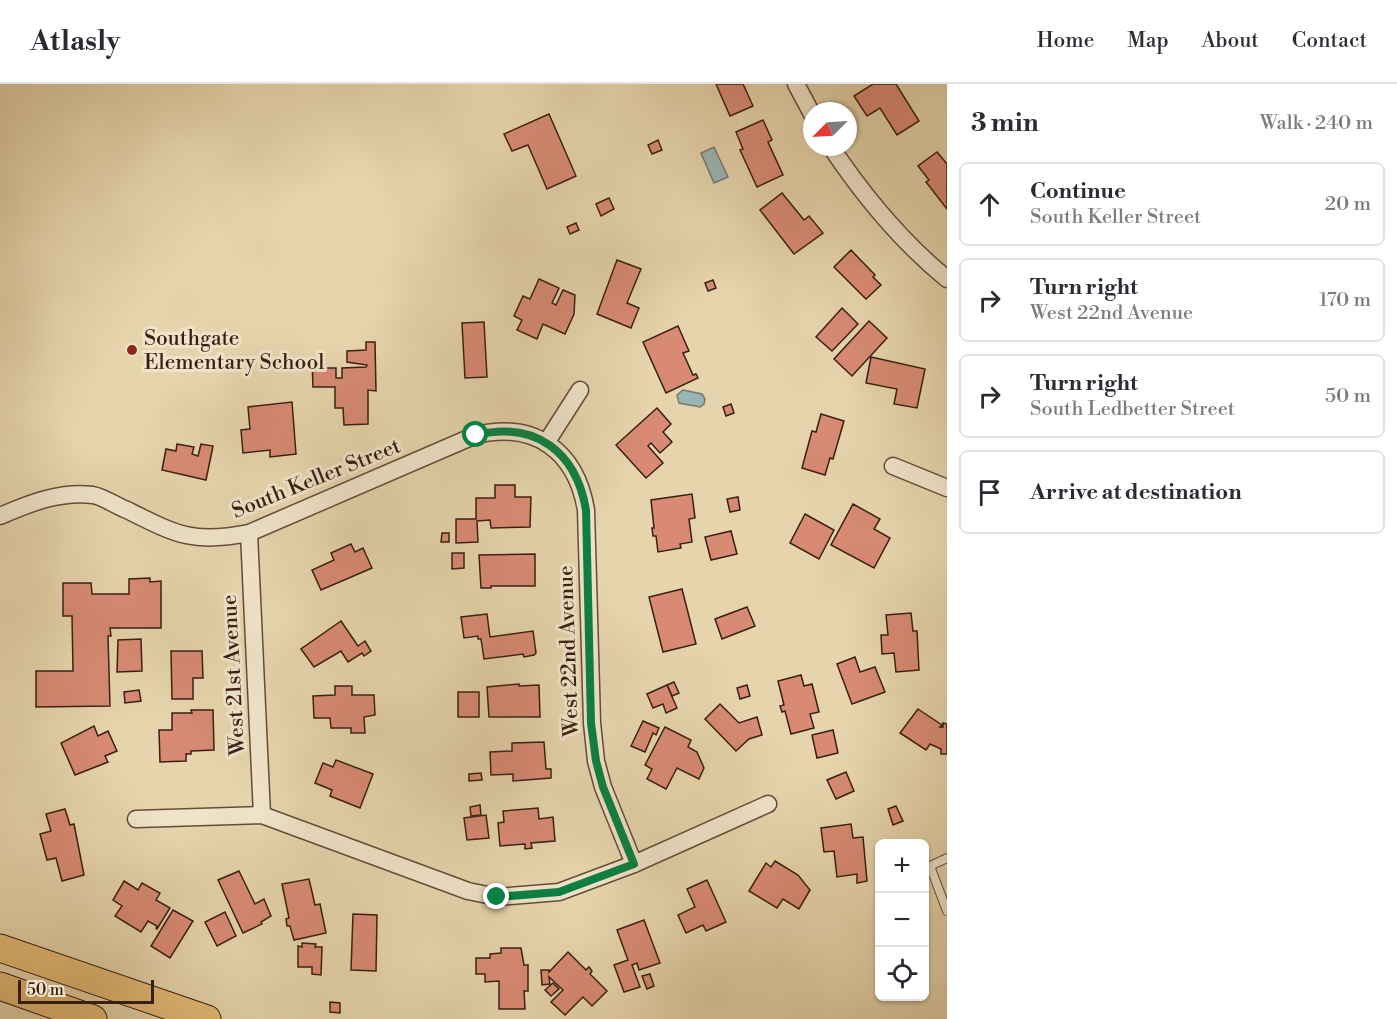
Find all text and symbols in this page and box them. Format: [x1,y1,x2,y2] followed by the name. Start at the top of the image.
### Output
[30,24,120,59] text: Atlasly
[1037,28,1094,54] text: Home
[1127,28,1169,54] text: Map
[1202,28,1259,54] text: About
[1292,28,1367,54] text: Contact
[803,102,857,156] north arrow
[971,107,1039,139] text: 3 min
[1260,111,1373,136] text: Walk · 240 m
[1030,178,1126,205] text: Continue
[973,188,1006,221] icon: ahead
[1325,192,1371,217] text: 20 m
[1030,205,1201,230] text: South Keller Street
[1030,274,1138,301] text: Turn right
[973,284,1006,317] icon: right
[1319,288,1371,313] text: 170 m
[1030,301,1193,326] text: West 22nd Avenue
[144,326,324,376] place label: Southgate Elementary School
[125,343,139,357] marker: Southgate Elementary School
[1030,370,1138,397] text: Turn right
[973,380,1006,413] icon: right
[1325,384,1371,409] text: 50 m
[1030,397,1235,422] text: South Ledbetter Street
[462,421,488,447] route start
[228,433,405,525] street label: South Keller Street
[973,476,1006,509] icon: arrive
[1030,479,1242,506] text: Arrive at destination
[553,565,585,738] street label: West 22nd Avenue
[217,594,251,757] street label: West 21st Avenue
[875,839,929,1001] map controls
[875,839,929,893] button: +
[483,883,509,909] route end
[875,893,929,947] button: −
[875,947,929,1001] button: locate
[18,977,154,1004] scale bar
[27,980,64,1000] text: 50 m

